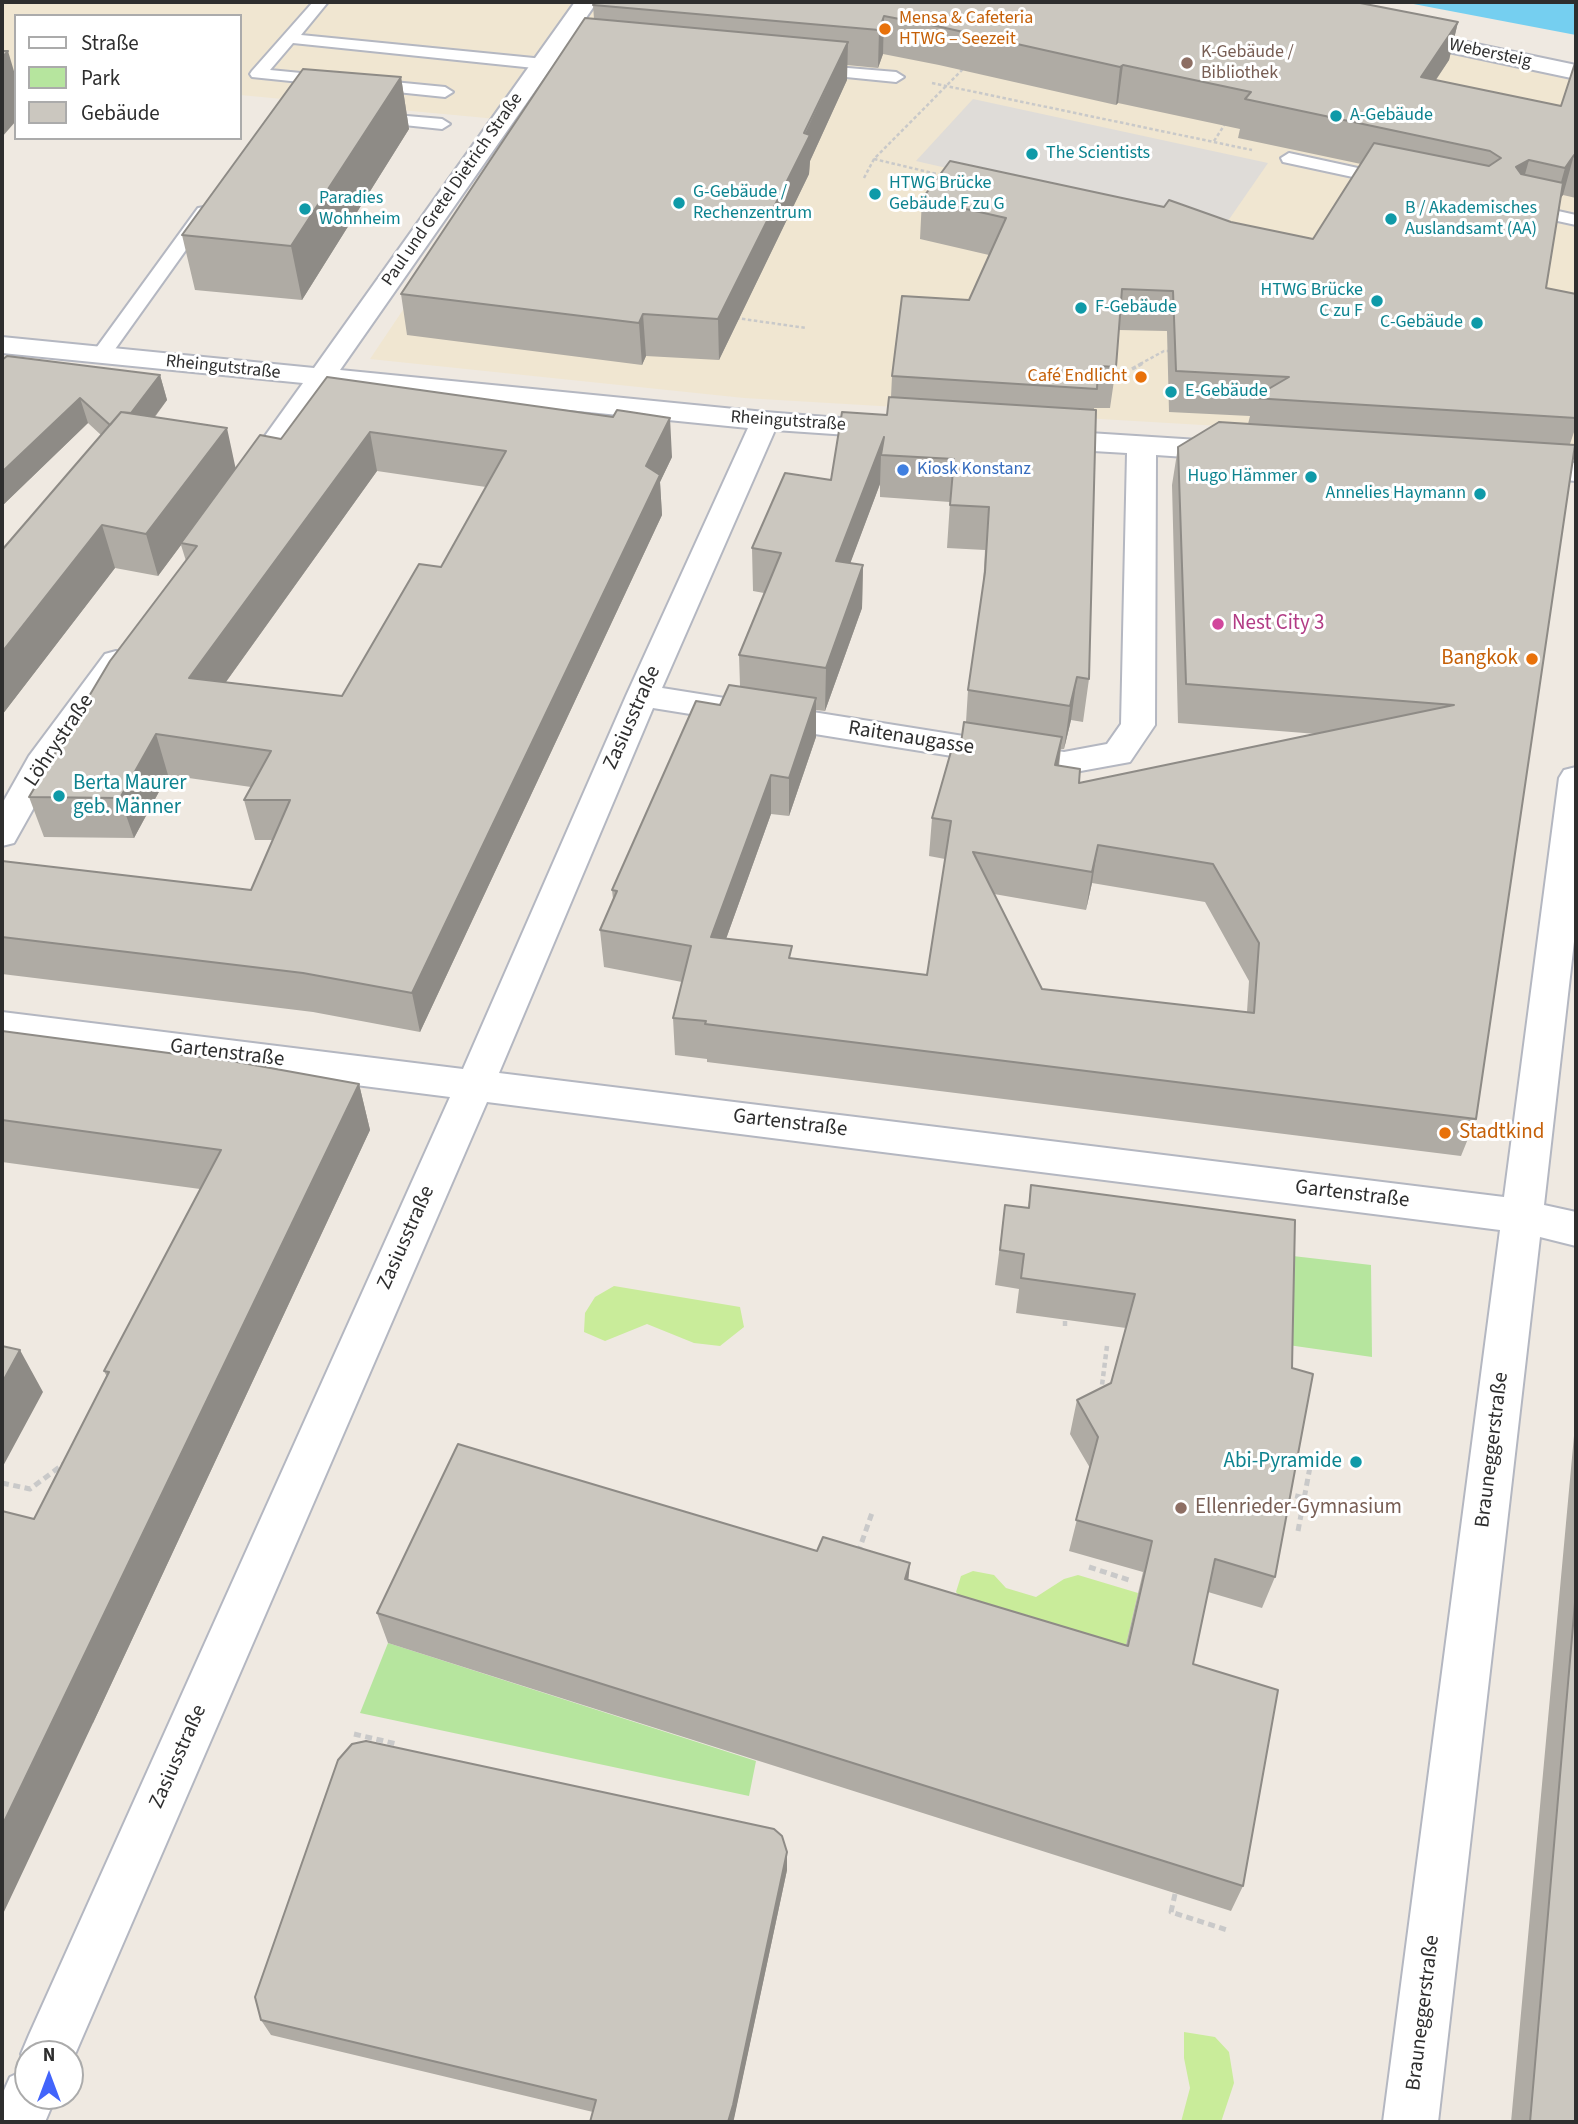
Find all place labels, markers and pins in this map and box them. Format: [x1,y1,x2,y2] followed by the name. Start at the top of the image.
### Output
[899,8,1033,50] place label: Mensa & Cafeteria HTWG – Seezeit
[877,21,893,37] marker: Mensa & Cafeteria HTWG – Seezeit
[1201,42,1294,84] place label: K-Gebäude / Bibliothek
[1179,55,1195,71] marker: K-Gebäude / Bibliothek
[1350,105,1433,127] place label: A-Gebäude
[1328,108,1344,124] marker: A-Gebäude
[1046,143,1150,165] place label: The Scientists
[1024,146,1040,162] marker: The Scientists
[889,173,1005,216] place label: HTWG Brücke Gebäude F zu G
[693,182,812,224] place label: G-Gebäude / Rechenzentrum
[867,186,883,202] marker: HTWG Brücke Gebäude F zu G
[319,188,401,230] place label: Paradies Wohnheim
[671,195,687,211] marker: G-Gebäude / Rechenzentrum
[1405,198,1537,241] place label: B / Akademisches Auslandsamt (AA)
[297,201,313,217] marker: Paradies Wohnheim
[1383,211,1399,227] marker: B / Akademisches Auslandsamt (AA)
[1261,280,1363,322] place label: HTWG Brücke C zu F
[1369,293,1385,309] marker: HTWG Brücke C zu F
[1095,297,1177,319] place label: F-Gebäude
[1073,300,1089,316] marker: F-Gebäude
[1380,312,1463,334] place label: C-Gebäude
[1469,315,1485,331] marker: C-Gebäude
[1028,366,1127,388] place label: Café Endlicht
[1133,369,1149,385] marker: Café Endlicht
[1185,381,1268,403] place label: E-Gebäude
[1163,384,1179,400] marker: E-Gebäude
[917,459,1031,481] place label: Kiosk Konstanz
[895,462,911,478] marker: Kiosk Konstanz
[1187,466,1297,488] place label: Hugo Hämmer
[1303,469,1319,485] marker: Hugo Hämmer
[1326,483,1466,505] place label: Annelies Haymann
[1472,486,1488,502] marker: Annelies Haymann
[1232,611,1324,637] place label: Nest City 3
[1210,616,1226,632] marker: Nest City 3
[1441,646,1518,672] place label: Bangkok
[1524,651,1540,667] marker: Bangkok
[73,771,187,821] place label: Berta Maurer geb. Männer
[51,788,67,804] marker: Berta Maurer geb. Männer
[1459,1120,1544,1146] place label: Stadtkind
[1437,1125,1453,1141] marker: Stadtkind
[1224,1449,1342,1475] place label: Abi-Pyramide
[1348,1454,1364,1470] marker: Abi-Pyramide
[1195,1495,1402,1521] place label: Ellenrieder-Gymnasium
[1173,1500,1189,1516] marker: Ellenrieder-Gymnasium

